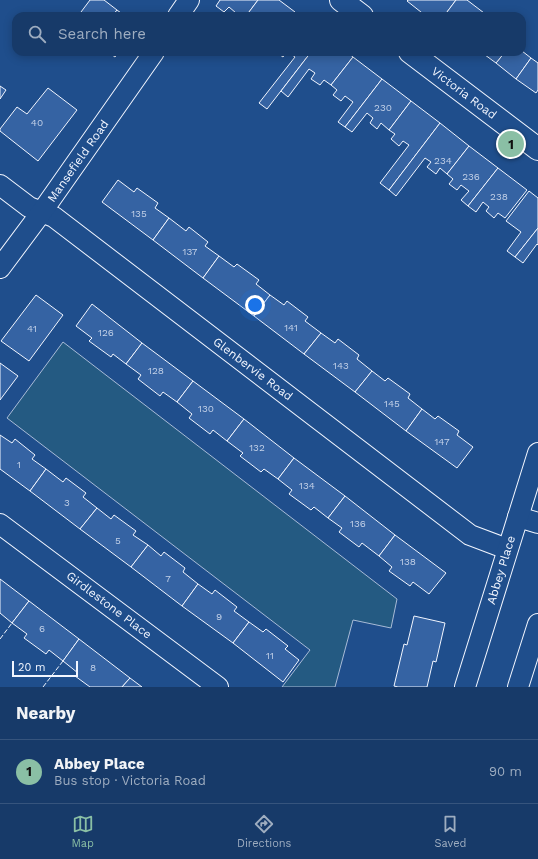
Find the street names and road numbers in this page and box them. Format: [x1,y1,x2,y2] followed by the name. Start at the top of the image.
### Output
[429,64,499,122] street label: Victoria Road
[44,117,112,205] street label: Mansefield Road
[211,335,295,403] street label: Glenbervie Road
[484,534,518,606] street label: Abbey Place
[64,568,154,642] street label: Girdlestone Place

